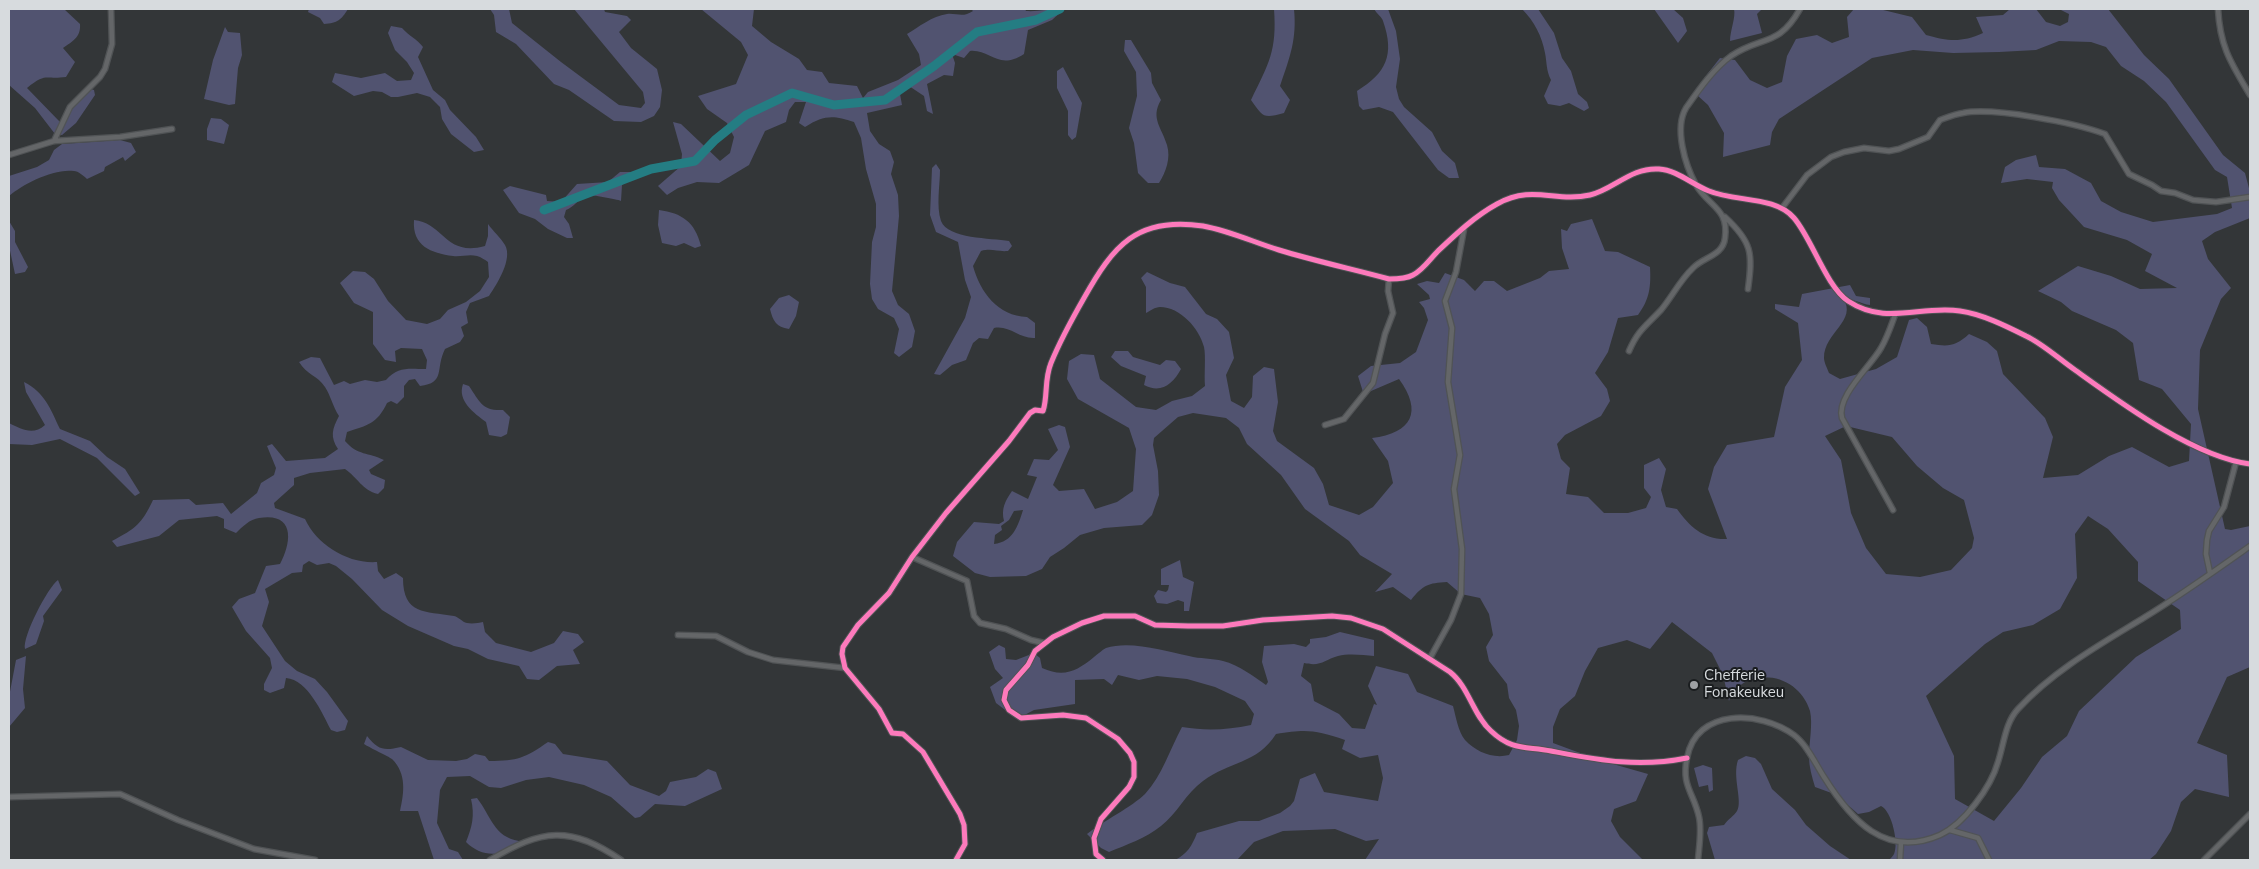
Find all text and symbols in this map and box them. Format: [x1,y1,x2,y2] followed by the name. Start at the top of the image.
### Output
[1704,667,1784,702] place label: Chefferie Fonakeukeu
[1688,679,1700,691] marker: Chefferie Fonakeukeu

